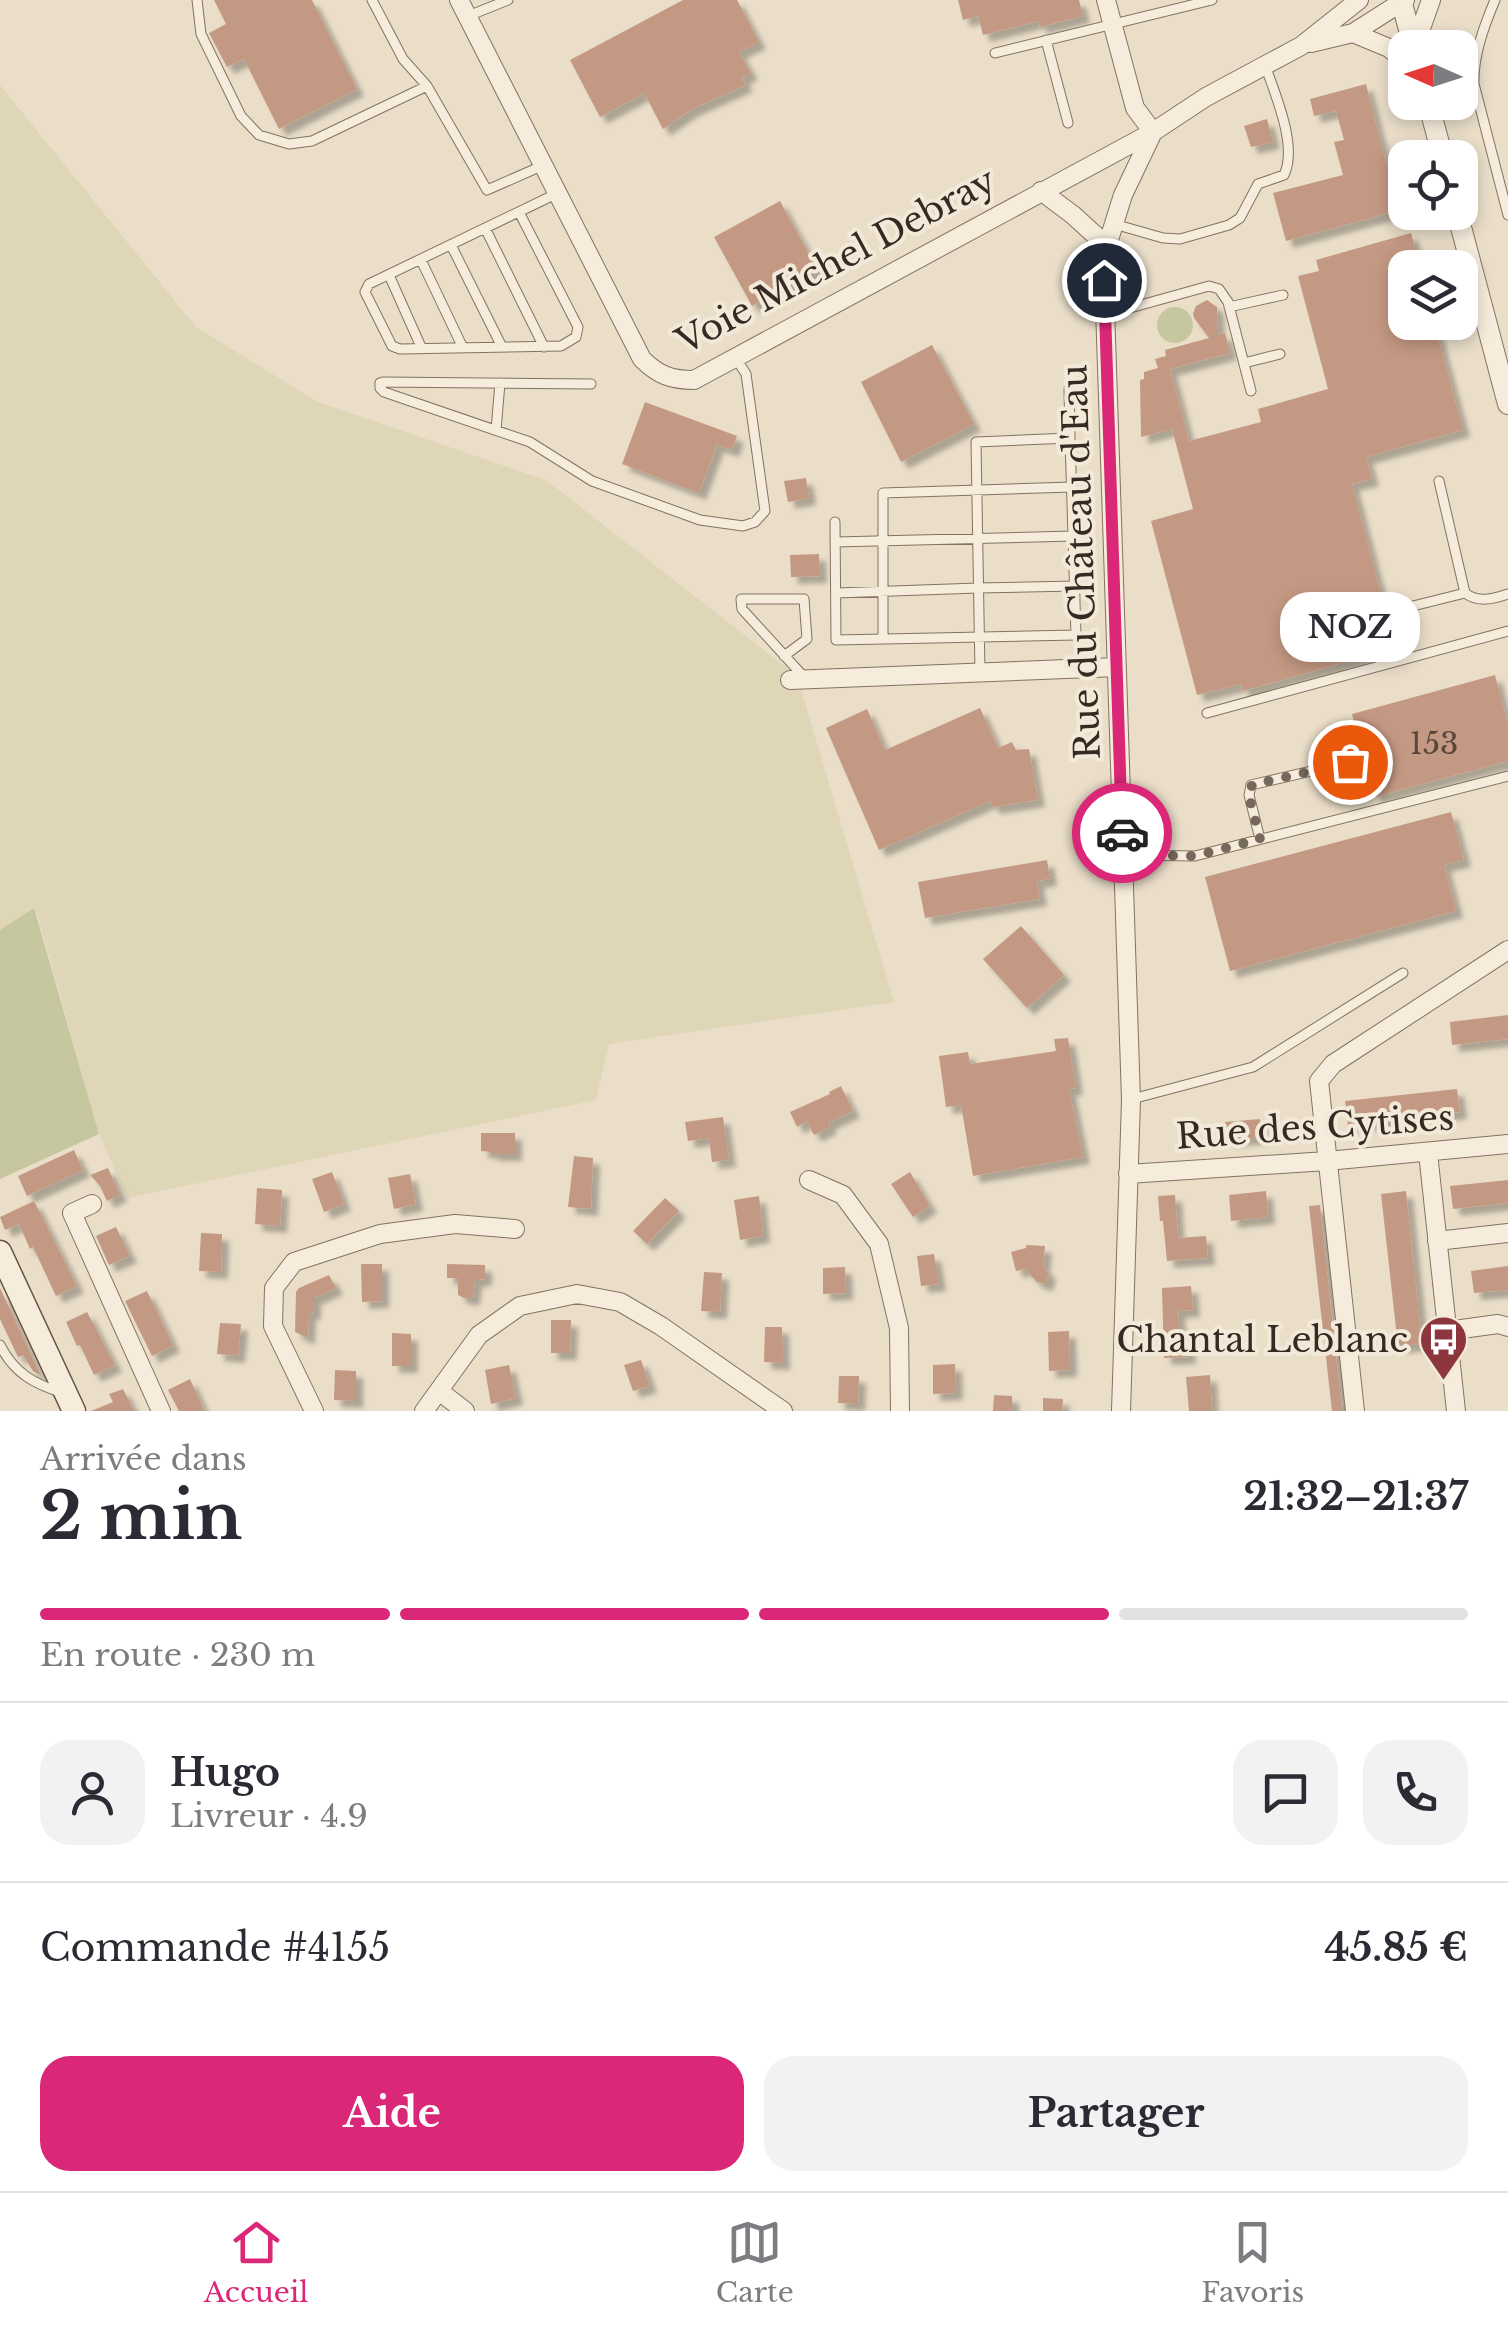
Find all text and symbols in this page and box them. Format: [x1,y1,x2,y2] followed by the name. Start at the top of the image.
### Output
[1388,30,1478,120] north arrow
[1388,30,1478,340] map controls
[1388,140,1478,230] button: locate
[668,158,1003,363] street label: Voie Michel Debray
[1062,238,1147,323] pin
[1388,250,1478,340] button: layers
[1077,253,1132,308] icon: home
[1052,364,1109,760] street label: Rue du Château d'Eau
[1280,592,1420,662] callout: NOZ
[1308,607,1393,647] text: NOZ
[1308,720,1393,805] pin
[1410,725,1458,762] house number: 153
[1323,735,1378,790] icon: bag
[1072,783,1172,883] courier
[1095,806,1150,861] icon: car
[1175,1095,1455,1158] street label: Rue des Cytises
[1417,1314,1469,1382] bus stop icon: Chantal Leblanc
[1116,1318,1408,1361] place label: Chantal Leblanc
[40,1439,247,1479] text: Arrivée dans
[1243,1473,1468,1520] text: 21:32–21:37
[40,1476,242,1557] text: 2 min
[40,1635,315,1675] text: En route · 230 m
[40,1740,145,1845] button: person
[1233,1740,1338,1845] button: chat
[1363,1740,1468,1845] button: phone
[170,1749,280,1796] text: Hugo
[170,1796,368,1836] text: Livreur · 4.9
[40,1924,390,1971] text: Commande #4155
[1324,1924,1468,1971] text: 45.85 €
[40,2056,744,2171] button: Aide
[764,2056,1468,2171] button: Partager
[204,2215,308,2310] tab: Accueil
[716,2215,794,2310] tab: Carte
[1201,2215,1304,2310] tab: Favoris

